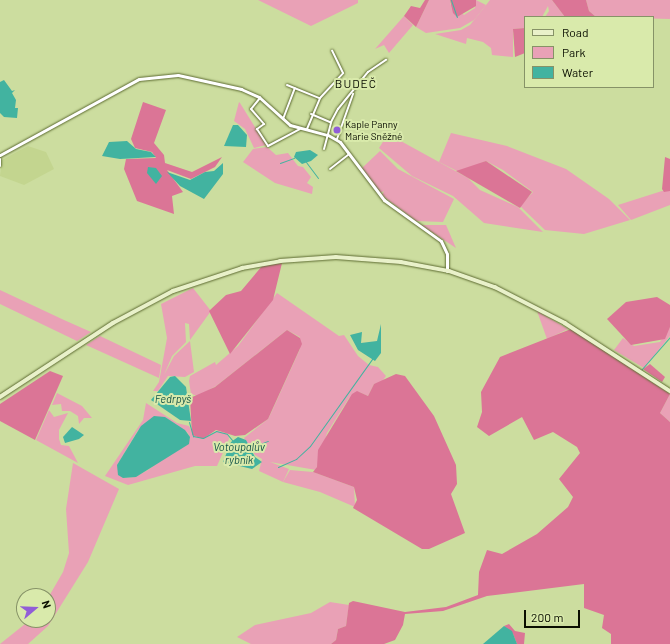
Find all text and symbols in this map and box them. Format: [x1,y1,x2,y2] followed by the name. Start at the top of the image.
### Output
[524,16,654,88] legend
[562,25,589,39] text: Road
[562,45,586,59] text: Park
[562,65,593,79] text: Water
[335,77,377,91] district label: BUDEČ
[345,118,402,142] place label: Kaple Panny Marie Sněžné
[332,125,342,135] marker: Kaple Panny Marie Sněžné
[155,392,191,406] water label: Fedrpyš
[213,441,265,467] water label: Votoupalův rybník
[16,588,56,628] north arrow
[40,599,54,610] text: N
[526,602,582,628] scale bar
[531,610,563,624] text: 200 m

